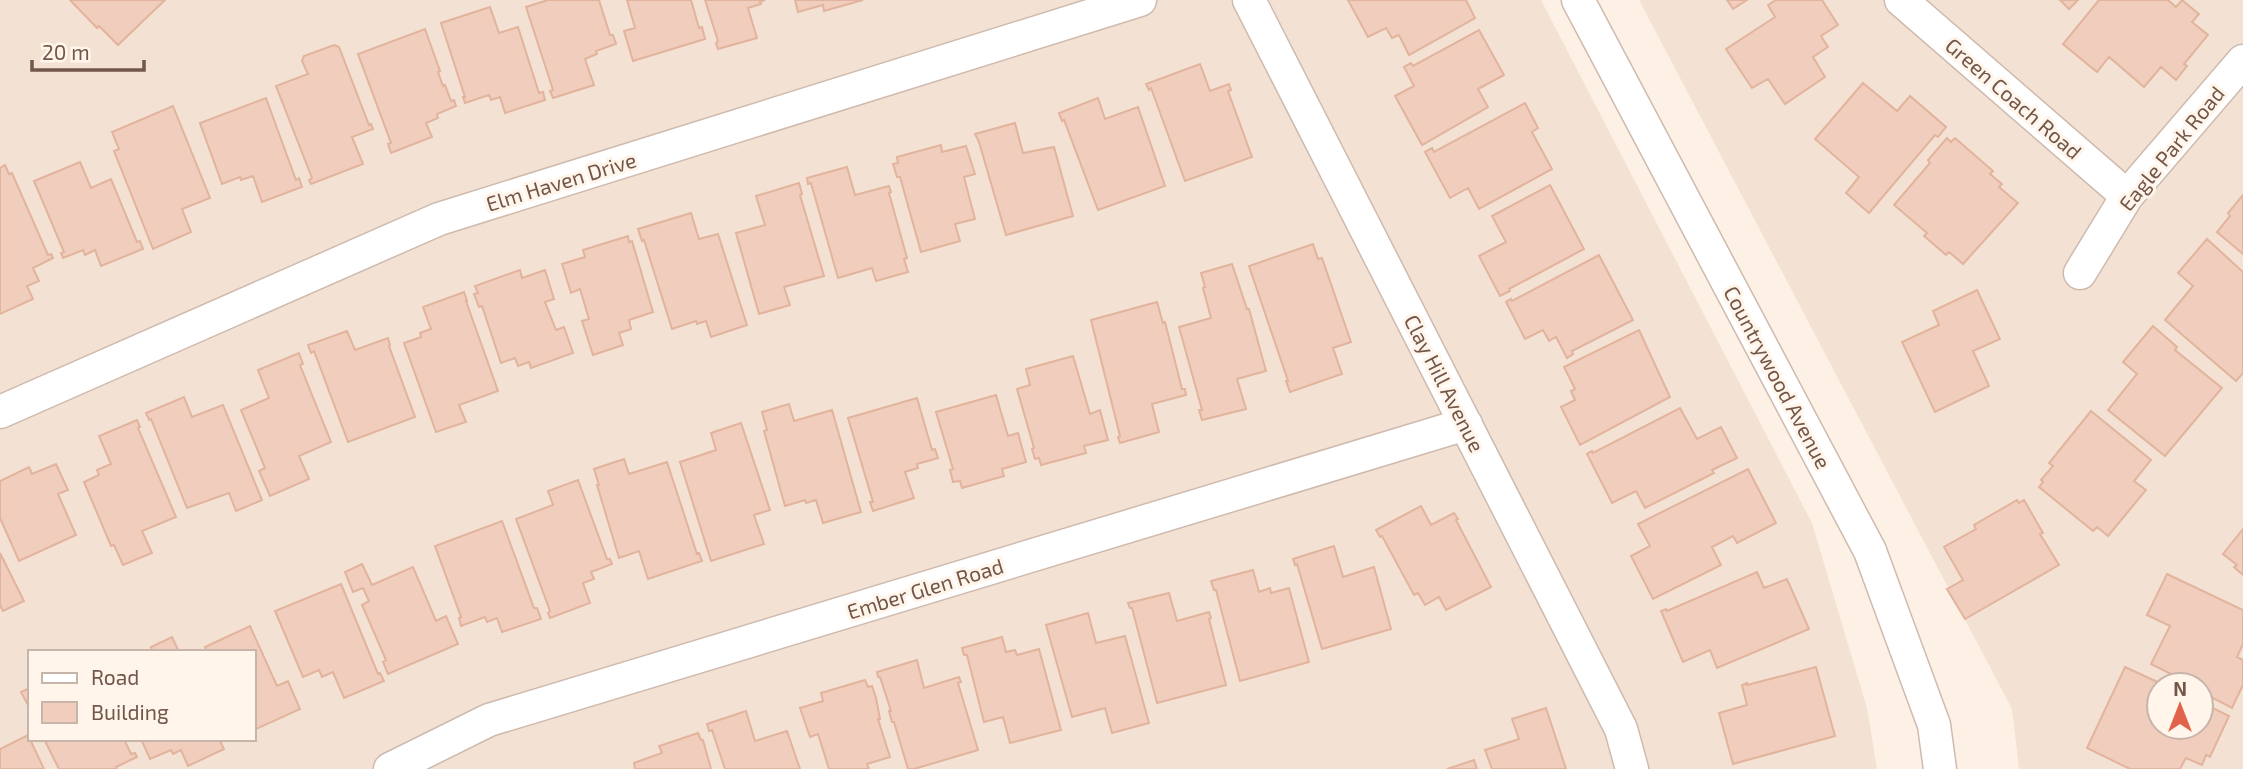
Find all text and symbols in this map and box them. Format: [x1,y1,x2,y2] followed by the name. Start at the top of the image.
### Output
[32,28,144,72] scale bar
[1941,32,2087,164] street label: Green Coach Road
[42,39,90,64] text: 20 m
[2113,81,2229,215] street label: Eagle Park Road
[483,146,639,216] street label: Elm Haven Drive
[1719,281,1837,473] street label: Countrywood Avenue
[1400,310,1490,456] street label: Clay Hill Avenue
[844,552,1006,624] street label: Ember Glen Road
[28,650,256,741] legend
[91,664,139,689] text: Road
[2145,671,2215,741] north arrow
[2173,677,2187,700] text: N
[91,699,169,724] text: Building

